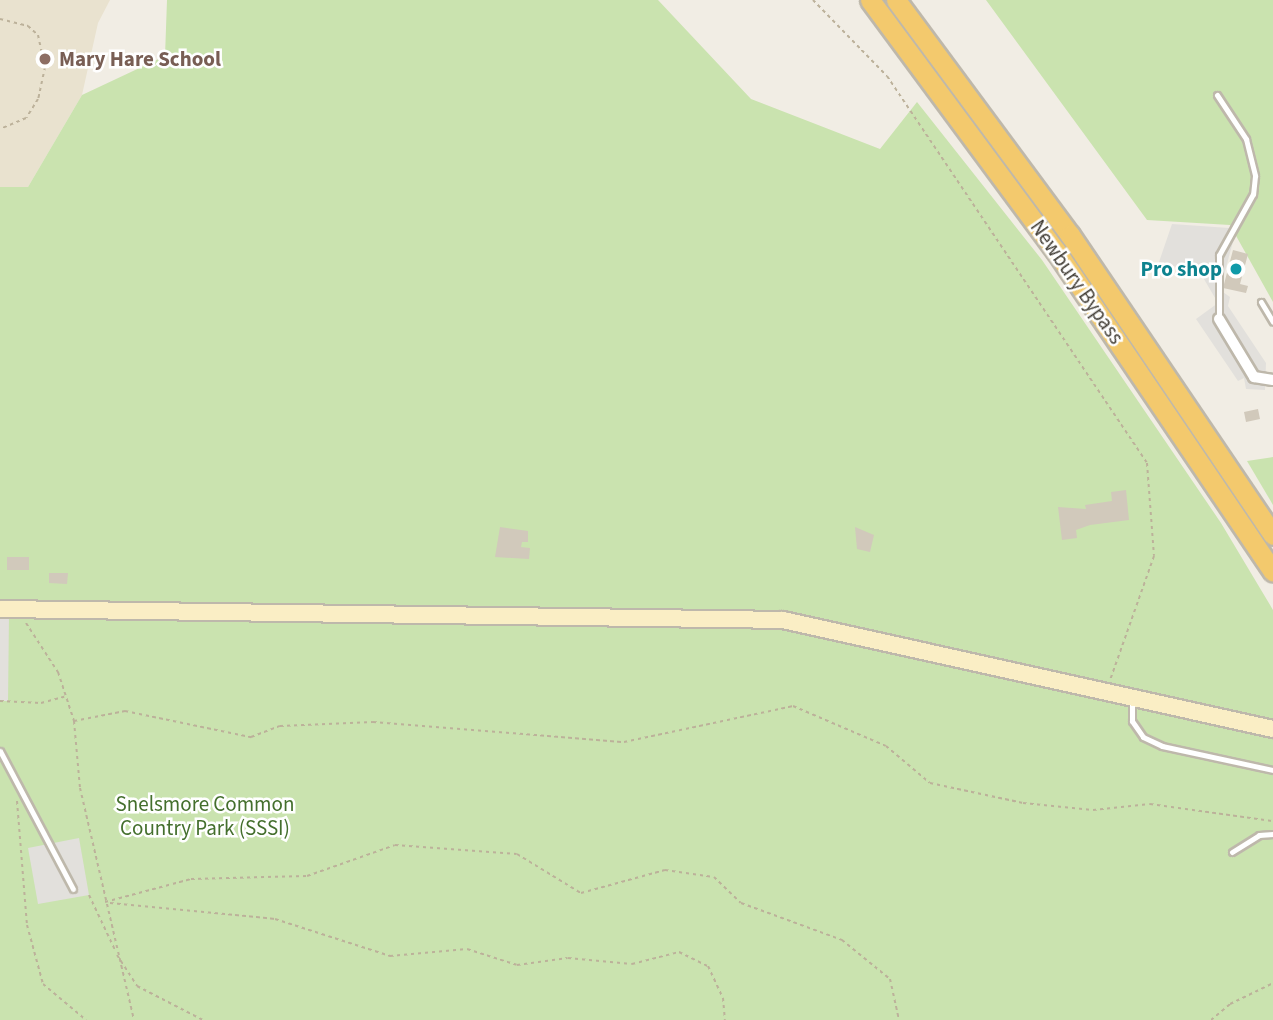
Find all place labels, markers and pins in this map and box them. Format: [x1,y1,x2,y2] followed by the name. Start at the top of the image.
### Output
[59,46,221,72] place label: Mary Hare School
[37,51,53,67] marker: Mary Hare School
[1140,256,1222,282] place label: Pro shop
[1228,261,1244,277] marker: Pro shop

